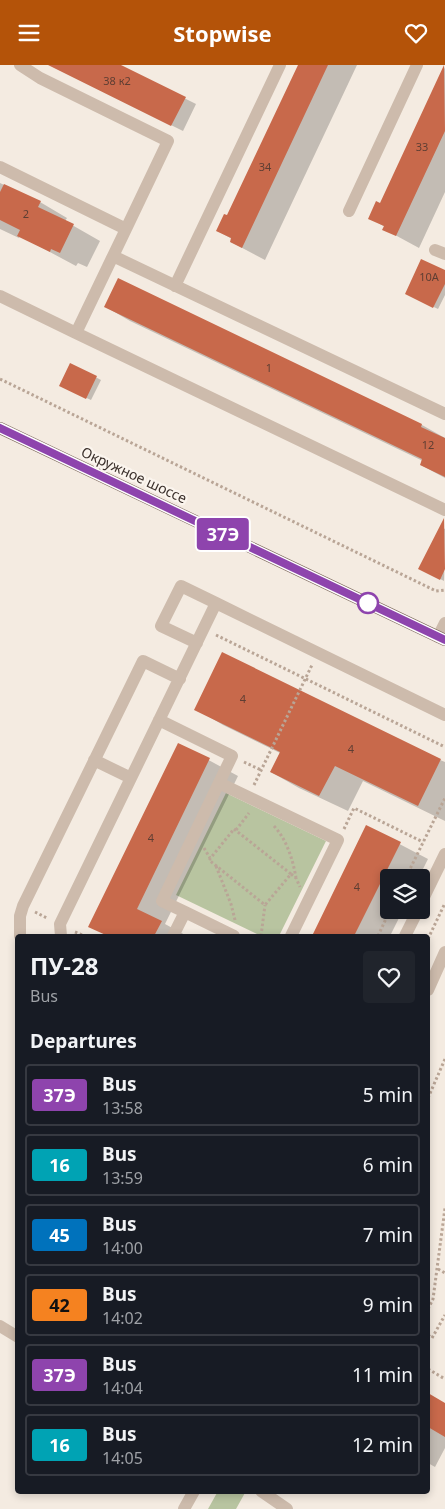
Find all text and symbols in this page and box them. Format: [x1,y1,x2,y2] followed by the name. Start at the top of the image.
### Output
[173,18,272,48] text: Stopwise
[15,19,43,47] icon: menu
[402,19,430,47] icon: heart
[103,73,131,88] house number: 38 к2
[416,139,428,154] house number: 33
[259,159,272,174] house number: 34
[23,206,29,221] house number: 2
[419,269,440,284] house number: 10А
[266,360,272,375] house number: 1
[422,437,434,452] house number: 12
[78,442,190,507] street label: Окружное шоссе
[194,518,252,550] line badge: 37Э
[207,522,239,546] text: 37Э
[357,592,379,614] unlabelled marker
[240,691,247,706] house number: 4
[348,741,355,756] house number: 4
[148,830,155,845] house number: 4
[380,869,430,919] map controls
[380,869,430,919] button: layers
[354,879,361,894] house number: 4
[30,949,98,982] text: ПУ-28
[363,951,415,1003] button: heart
[30,985,58,1007] text: Bus
[30,1028,137,1054] text: Departures
[102,1071,137,1097] text: Bus
[363,1082,413,1108] text: 5 min
[43,1083,76,1107] text: 37Э
[102,1097,143,1119] text: 13:58
[102,1141,137,1167] text: Bus
[363,1152,413,1178] text: 6 min
[49,1153,70,1177] text: 16
[102,1167,143,1189] text: 13:59
[102,1211,137,1237] text: Bus
[363,1222,413,1248] text: 7 min
[49,1223,70,1247] text: 45
[102,1237,143,1259] text: 14:00
[102,1281,137,1307] text: Bus
[363,1292,413,1318] text: 9 min
[49,1293,70,1317] text: 42
[102,1307,143,1329] text: 14:02
[102,1351,137,1377] text: Bus
[352,1362,413,1388] text: 11 min
[43,1363,76,1387] text: 37Э
[102,1377,143,1399] text: 14:04
[102,1421,137,1447] text: Bus
[352,1432,413,1458] text: 12 min
[49,1433,70,1457] text: 16
[102,1447,143,1469] text: 14:05

